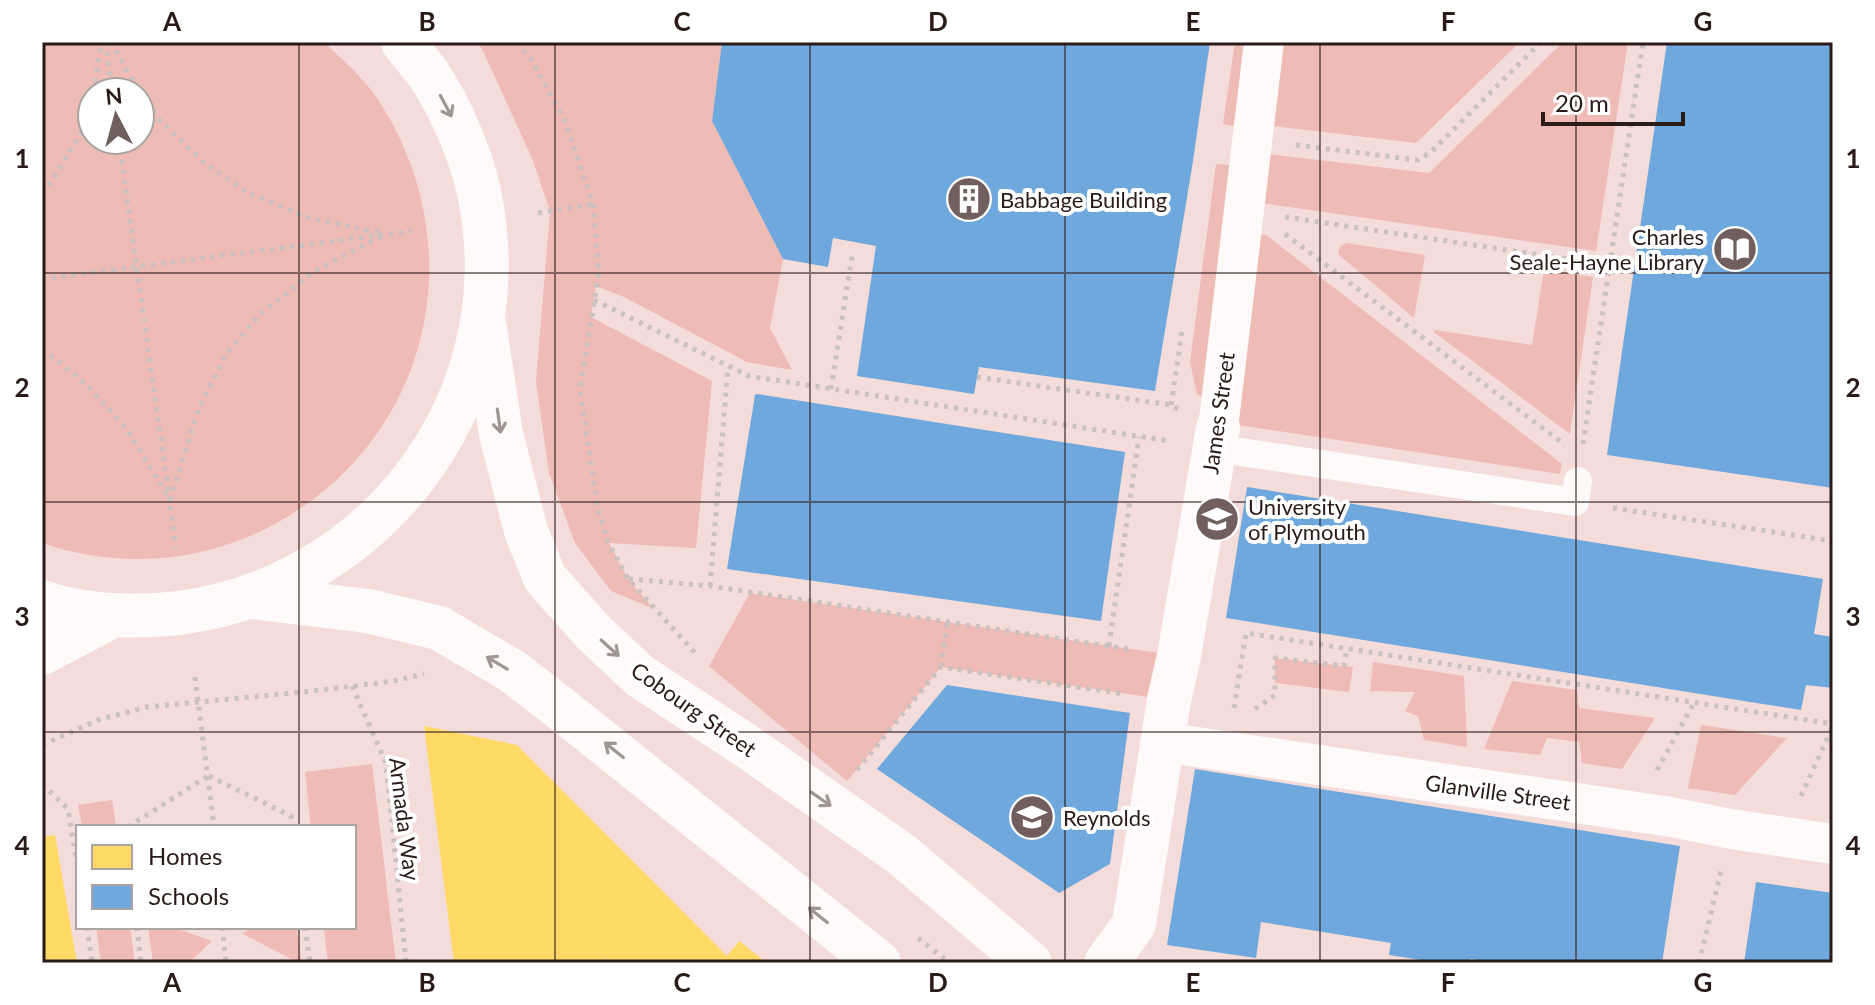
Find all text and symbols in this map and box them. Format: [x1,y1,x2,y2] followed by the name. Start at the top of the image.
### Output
[162,5,182,37] text: A
[418,5,436,37] text: B
[673,5,691,37] text: C
[928,5,948,37] text: D
[1186,5,1200,37] text: E
[1441,5,1455,37] text: F
[1694,5,1712,37] text: G
[76,76,156,156] north arrow
[1543,76,1683,126] scale bar
[104,81,124,110] text: N
[1555,88,1609,117] text: 20 m
[439,94,455,118] one-way arrow
[14,142,30,174] text: 1
[1845,142,1861,174] text: 1
[945,175,993,223] building icon: Babbage Building
[1000,186,1167,213] place label: Babbage Building
[1510,223,1705,275] place label: Charles Seale-Hayne Library
[1711,225,1759,273] library icon: Charles Seale-Hayne Library
[1196,350,1240,476] street label: James Street
[14,371,30,403] text: 2
[1845,371,1861,403] text: 2
[492,407,507,433] one-way arrow
[1248,493,1366,545] place label: University of Plymouth
[1193,495,1241,543] school or university icon: University of Plymouth
[14,600,30,632] text: 3
[1845,600,1861,632] text: 3
[599,638,619,656] one-way arrow
[486,655,509,671] one-way arrow
[626,656,762,762] street label: Cobourg Street
[604,742,625,759] one-way arrow
[384,756,426,883] street label: Armada Way
[1424,768,1572,816] street label: Glanville Street
[809,791,831,807] one-way arrow
[1008,793,1056,841] school or university icon: Reynolds
[1063,804,1151,831] place label: Reynolds
[76,825,356,929] legend
[14,829,30,861] text: 4
[1845,829,1861,861] text: 4
[148,841,222,870] text: Homes
[148,881,229,910] text: Schools
[808,906,829,923] one-way arrow
[162,966,182,998] text: A
[418,966,436,998] text: B
[673,966,691,998] text: C
[928,966,948,998] text: D
[1186,966,1200,998] text: E
[1441,966,1455,998] text: F
[1694,966,1712,998] text: G

